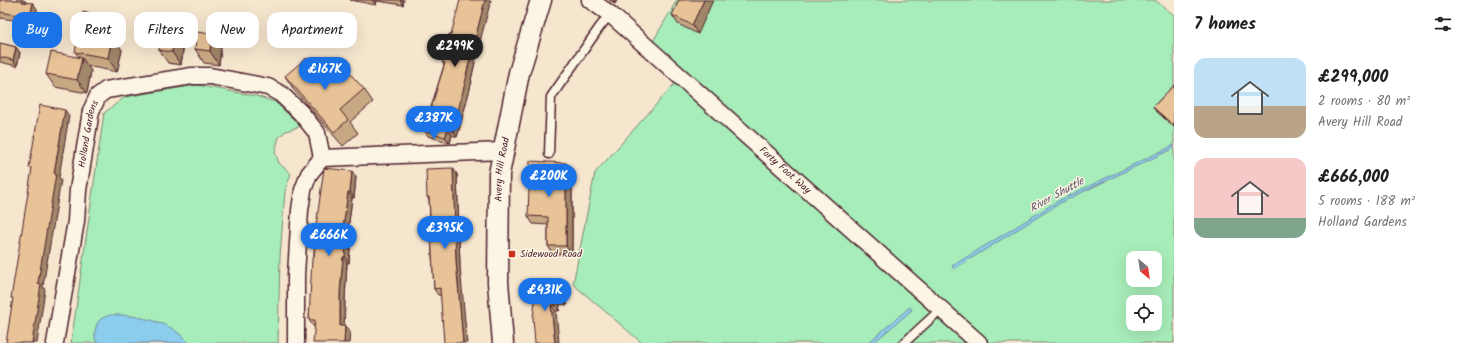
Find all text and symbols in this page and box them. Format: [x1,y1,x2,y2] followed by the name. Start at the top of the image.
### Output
[1194,11,1256,38] text: 7 homes
[12,12,62,48] chip: Buy
[70,12,126,48] chip: Rent
[134,12,198,48] chip: Filters
[206,12,259,48] chip: New
[267,12,357,48] chip: Apartment
[1432,13,1454,35] icon: filters
[427,34,483,68] pin: £299K
[436,36,474,57] text: £299K
[297,57,353,91] pin: £167K
[308,59,342,80] text: £167K
[1318,64,1388,91] text: £299,000
[1226,74,1274,122] icon: home
[1318,91,1410,112] text: 2 rooms · 80 m²
[74,97,103,169] street label: Holland Gardens
[406,106,462,140] pin: £387K
[415,108,453,129] text: £387K
[1318,112,1402,133] text: Avery Hill Road
[491,135,514,202] street label: Avery Hill Road
[755,142,815,198] street label: Forty Foot Way
[521,164,577,198] pin: £200K
[1318,164,1389,191] text: £666,000
[530,166,568,187] text: £200K
[1026,172,1088,217] water label: River Shuttle
[1226,174,1274,222] icon: home
[1318,191,1415,212] text: 5 rooms · 188 m²
[1318,212,1407,233] text: Holland Gardens
[417,216,473,250] pin: £395K
[426,218,464,239] text: £395K
[301,223,357,257] pin: £666K
[310,225,348,246] text: £666K
[520,246,583,262] place label: Sidewood Road
[507,249,517,259] marker: Sidewood Road
[1126,251,1162,287] north arrow
[1126,251,1162,331] map controls
[517,278,573,312] pin: £431K
[527,280,563,301] text: £431K
[1126,295,1162,331] button: locate

